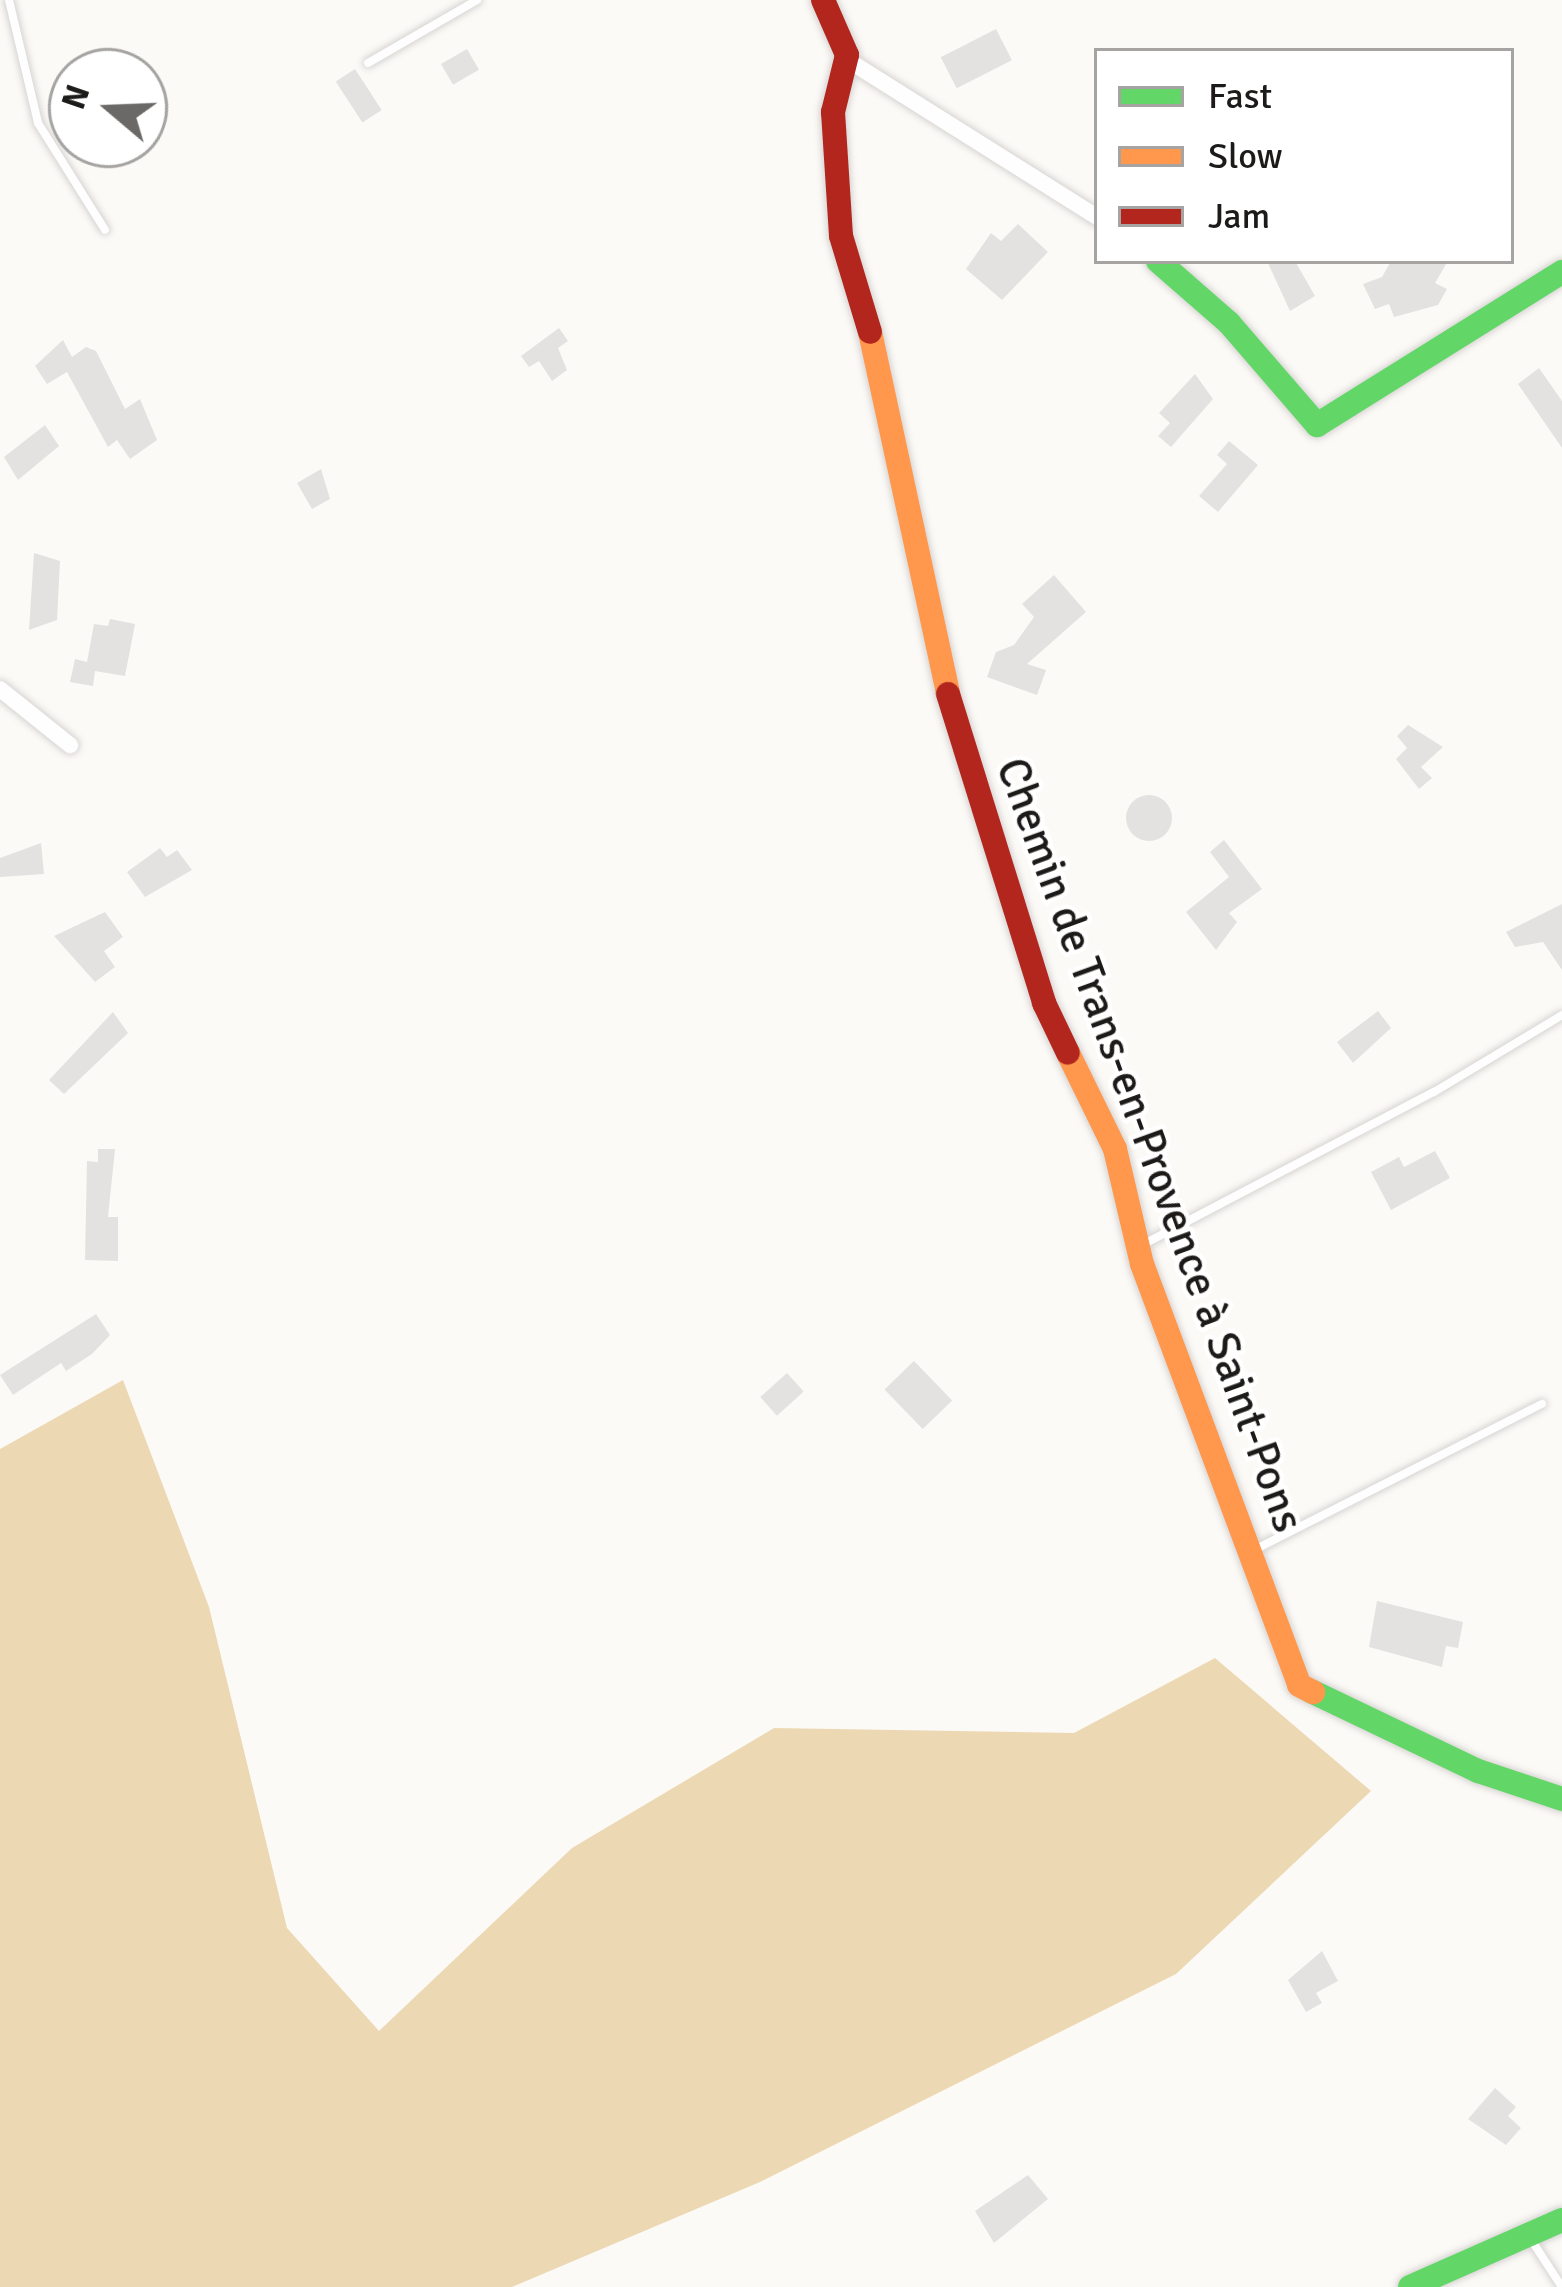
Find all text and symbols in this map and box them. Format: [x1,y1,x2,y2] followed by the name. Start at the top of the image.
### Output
[48,48,168,168] north arrow
[1094,48,1514,264] legend
[1208,74,1272,119] text: Fast
[53,80,99,115] text: N
[1208,134,1283,179] text: Slow
[1208,194,1270,239] text: Jam
[985,751,1315,1539] street label: Chemin de Trans-en-Provence à Saint-Pons

